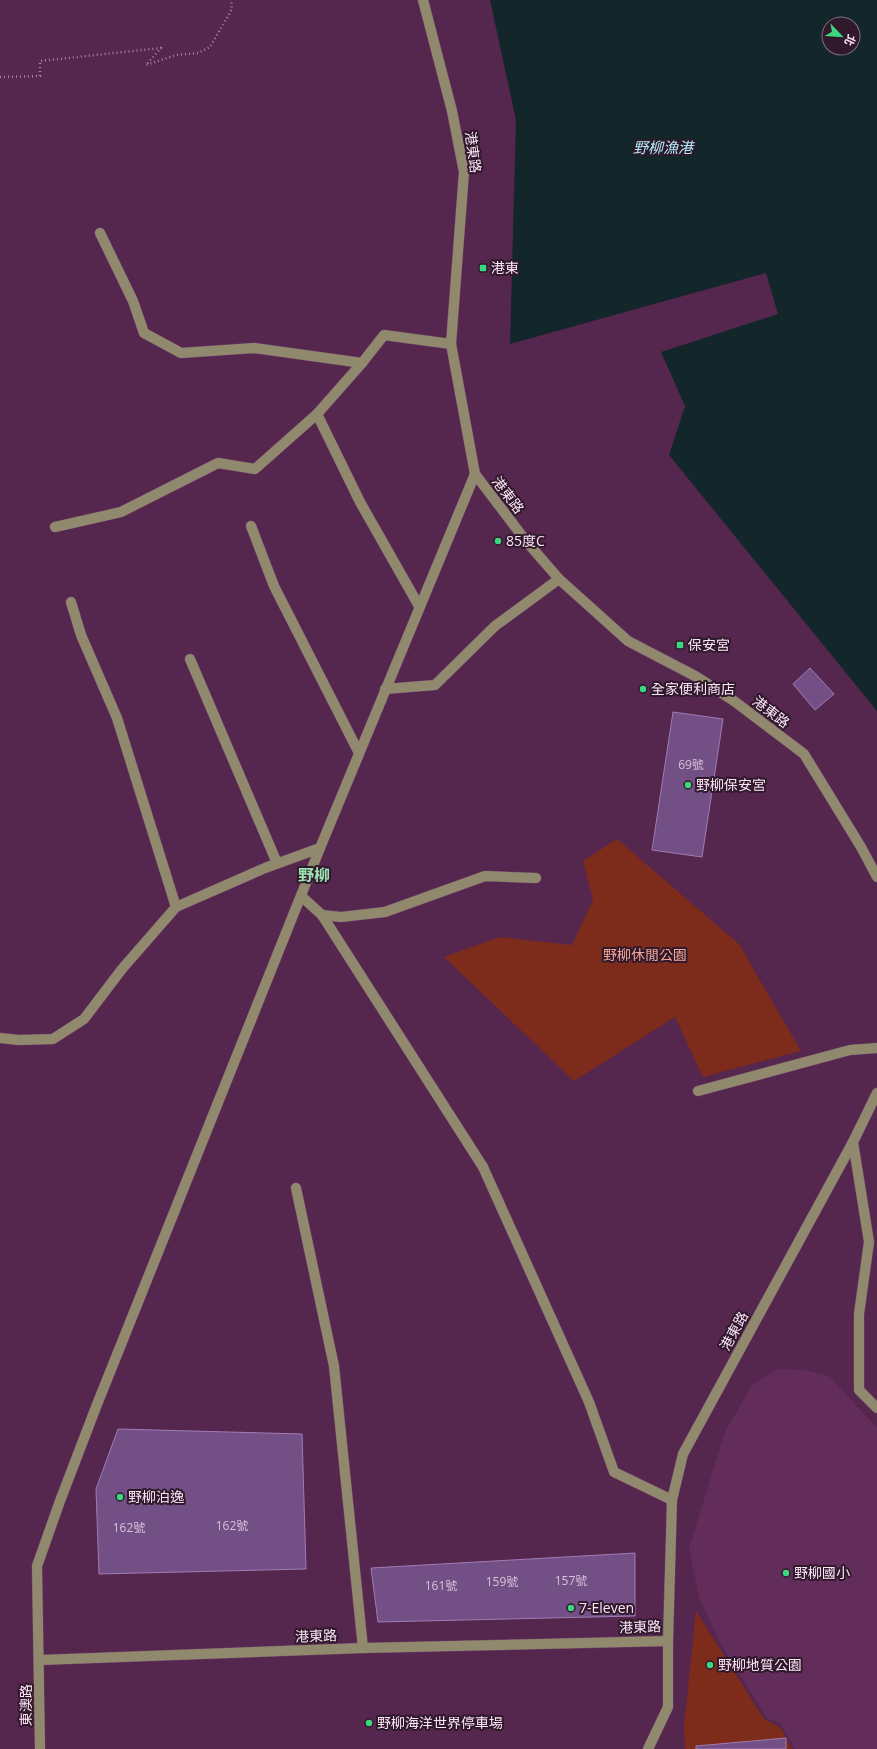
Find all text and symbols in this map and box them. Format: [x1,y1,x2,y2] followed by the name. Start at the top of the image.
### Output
[821,16,861,56] north arrow
[841,32,860,49] text: 北
[461,130,486,174] street label: 港東路
[633,137,695,157] water label: 野柳漁港
[491,258,519,277] place label: 港東
[478,263,488,273] marker: 港東
[488,472,529,517] street label: 港東路
[506,531,545,550] place label: 85度C
[493,536,503,546] marker: 85度C
[688,635,730,654] place label: 保安宮
[675,640,685,650] marker: 保安宮
[651,679,735,698] place label: 全家便利商店
[638,684,648,694] marker: 全家便利商店
[749,691,794,732] street label: 港東路
[678,756,704,773] house number: 69號
[696,775,766,794] place label: 野柳保安宮
[683,780,693,790] marker: 野柳保安宮
[298,864,330,886] district label: 野柳
[603,945,687,964] park label: 野柳休閒公園
[715,1308,752,1354] street label: 港東路
[128,1487,185,1506] place label: 野柳泊逸
[115,1492,125,1502] marker: 野柳泊逸
[216,1517,248,1534] house number: 162號
[113,1519,145,1536] house number: 162號
[794,1563,850,1582] place label: 野柳國小
[781,1568,791,1578] marker: 野柳國小
[555,1572,587,1589] house number: 157號
[486,1573,518,1590] house number: 159號
[425,1577,457,1594] house number: 161號
[579,1598,634,1617] place label: 7-Eleven
[566,1603,576,1613] marker: 7-Eleven
[619,1616,661,1637] street label: 港東路
[295,1625,337,1646] street label: 港東路
[718,1655,802,1674] place label: 野柳地質公園
[705,1660,715,1670] marker: 野柳地質公園
[16,1684,35,1726] street label: 東澳路
[377,1713,503,1732] place label: 野柳海洋世界停車場
[364,1718,374,1728] marker: 野柳海洋世界停車場

